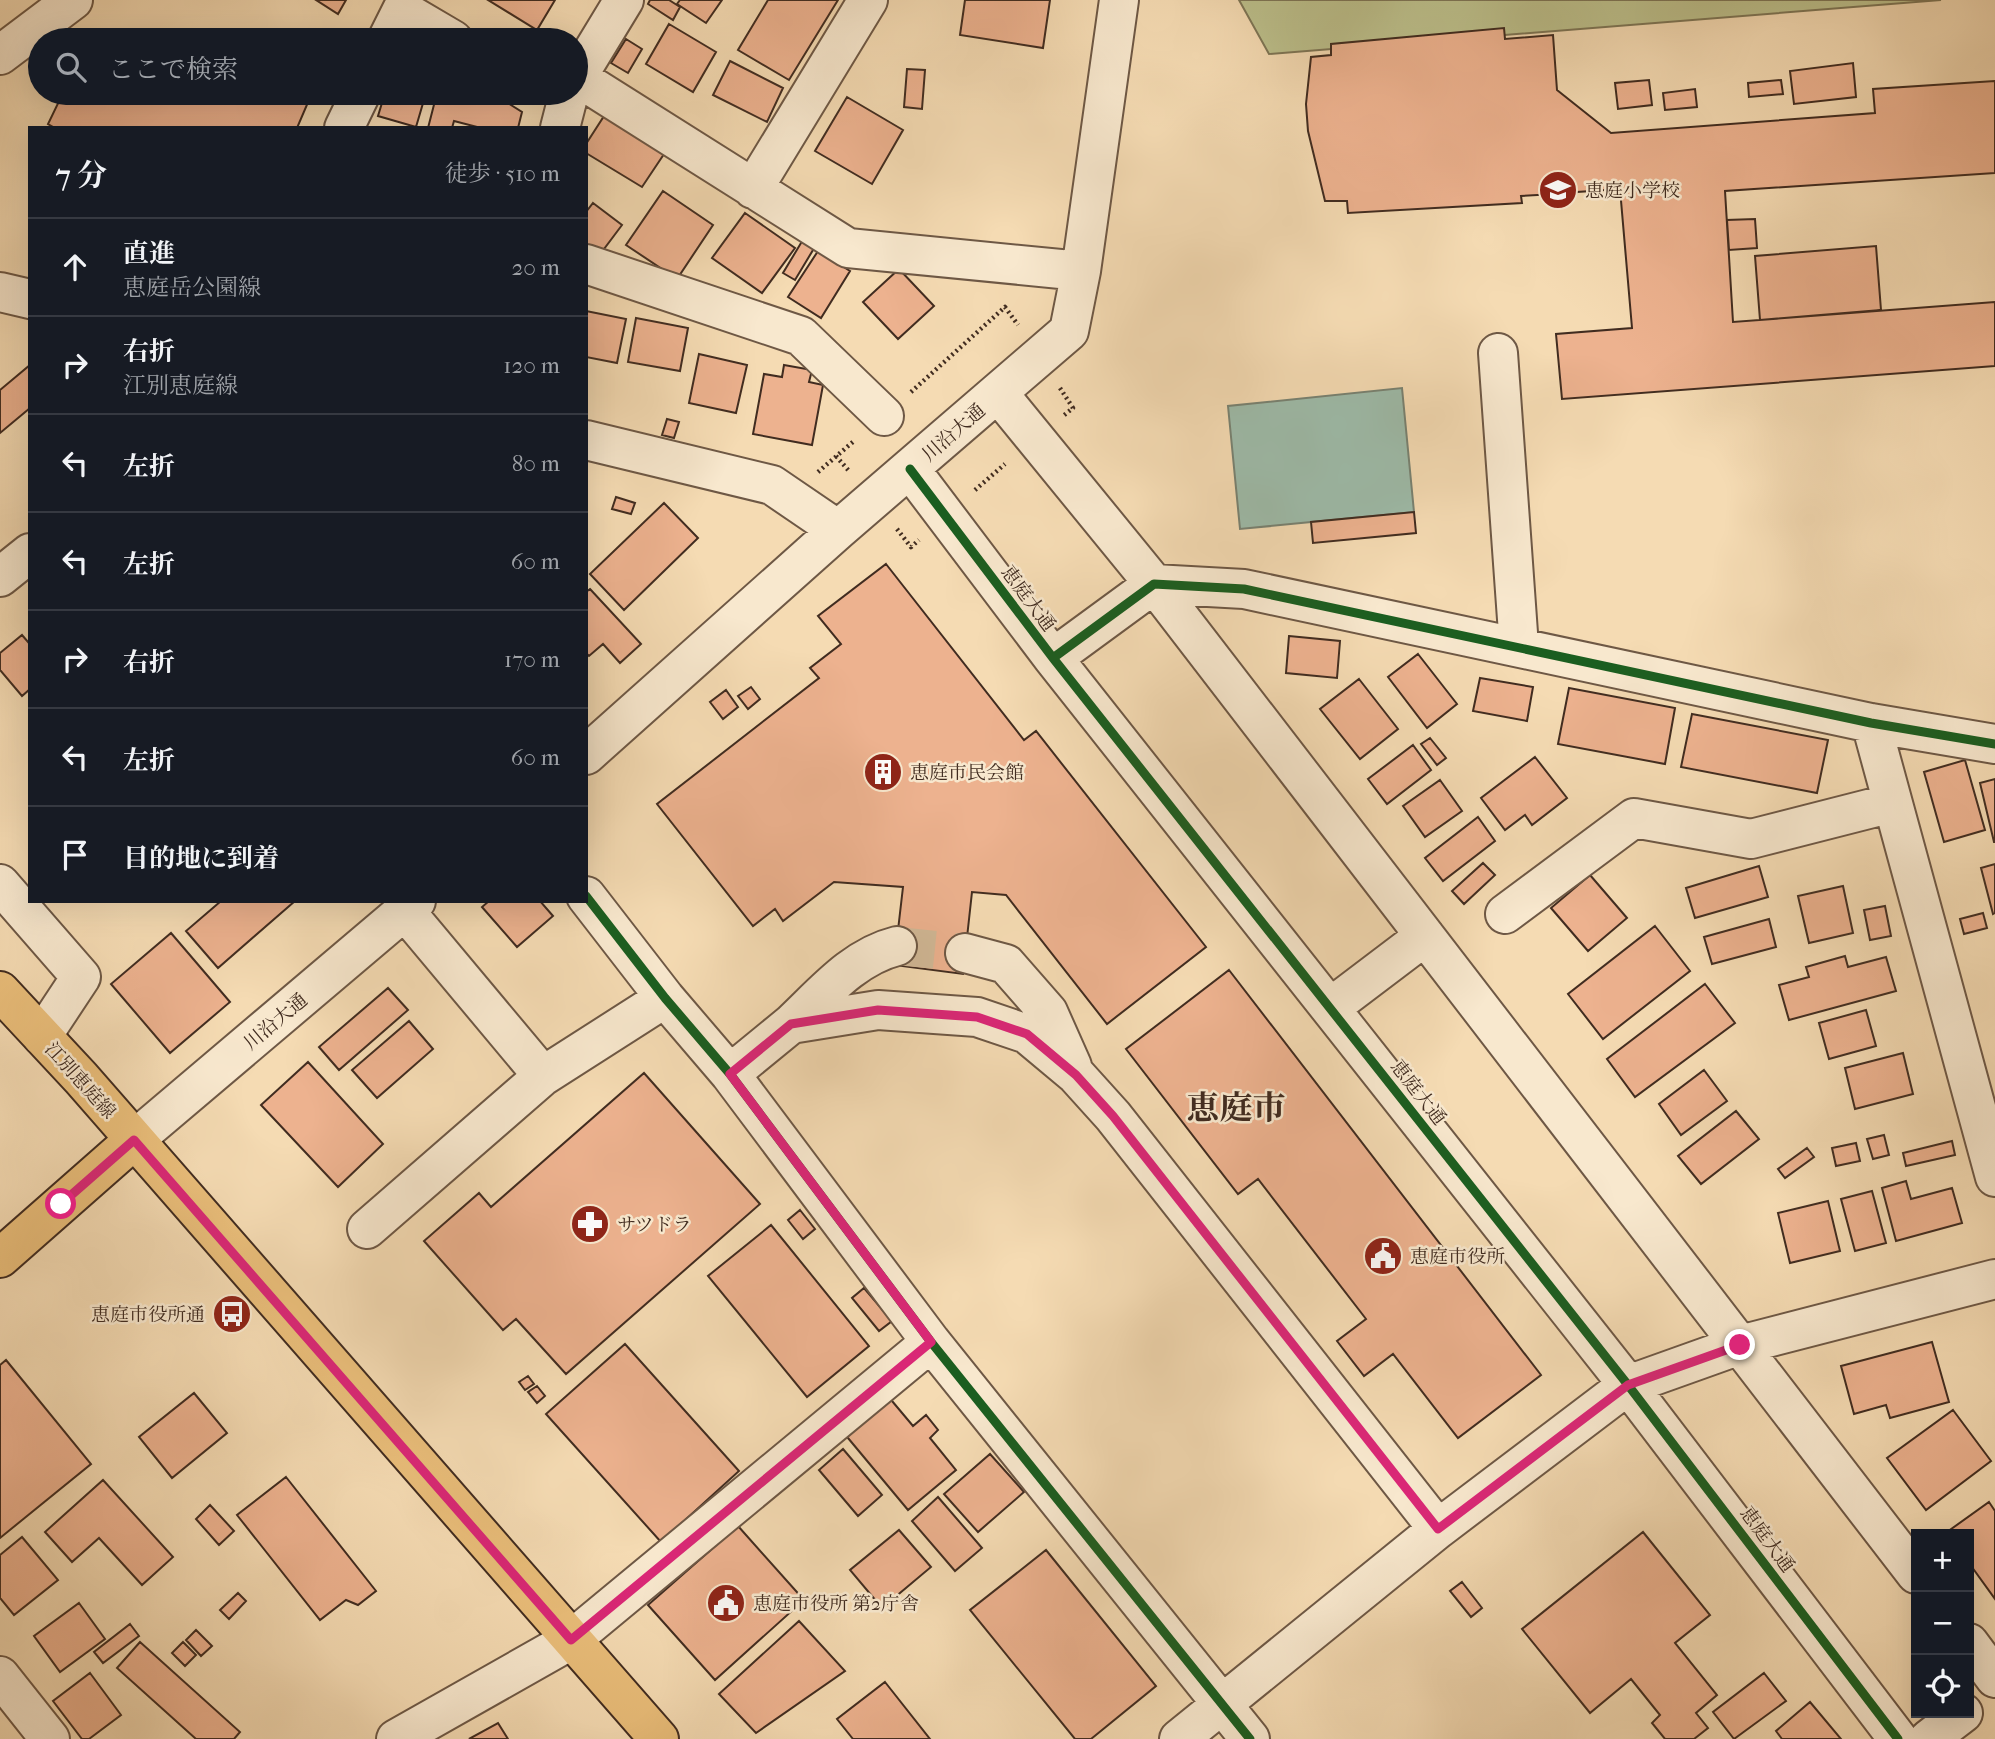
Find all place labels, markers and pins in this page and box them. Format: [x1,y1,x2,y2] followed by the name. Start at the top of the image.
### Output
[1537,169,1579,211] school or university icon: 恵庭小学校
[1585,180,1680,202] place label: 恵庭小学校
[862,751,904,793] building icon: 恵庭市民会館
[910,762,1024,784] place label: 恵庭市民会館
[569,1203,611,1245] pharmacy icon: サツドラ
[617,1214,692,1236] place label: サツドラ
[1362,1235,1404,1277] public building icon: 恵庭市役所
[1410,1246,1505,1268] place label: 恵庭市役所
[211,1293,253,1335] bus stop icon: 恵庭市役所通
[91,1304,205,1326] place label: 恵庭市役所通
[705,1582,747,1624] public building icon: 恵庭市役所 第2庁舎
[753,1593,919,1615] place label: 恵庭市役所 第2庁舎

